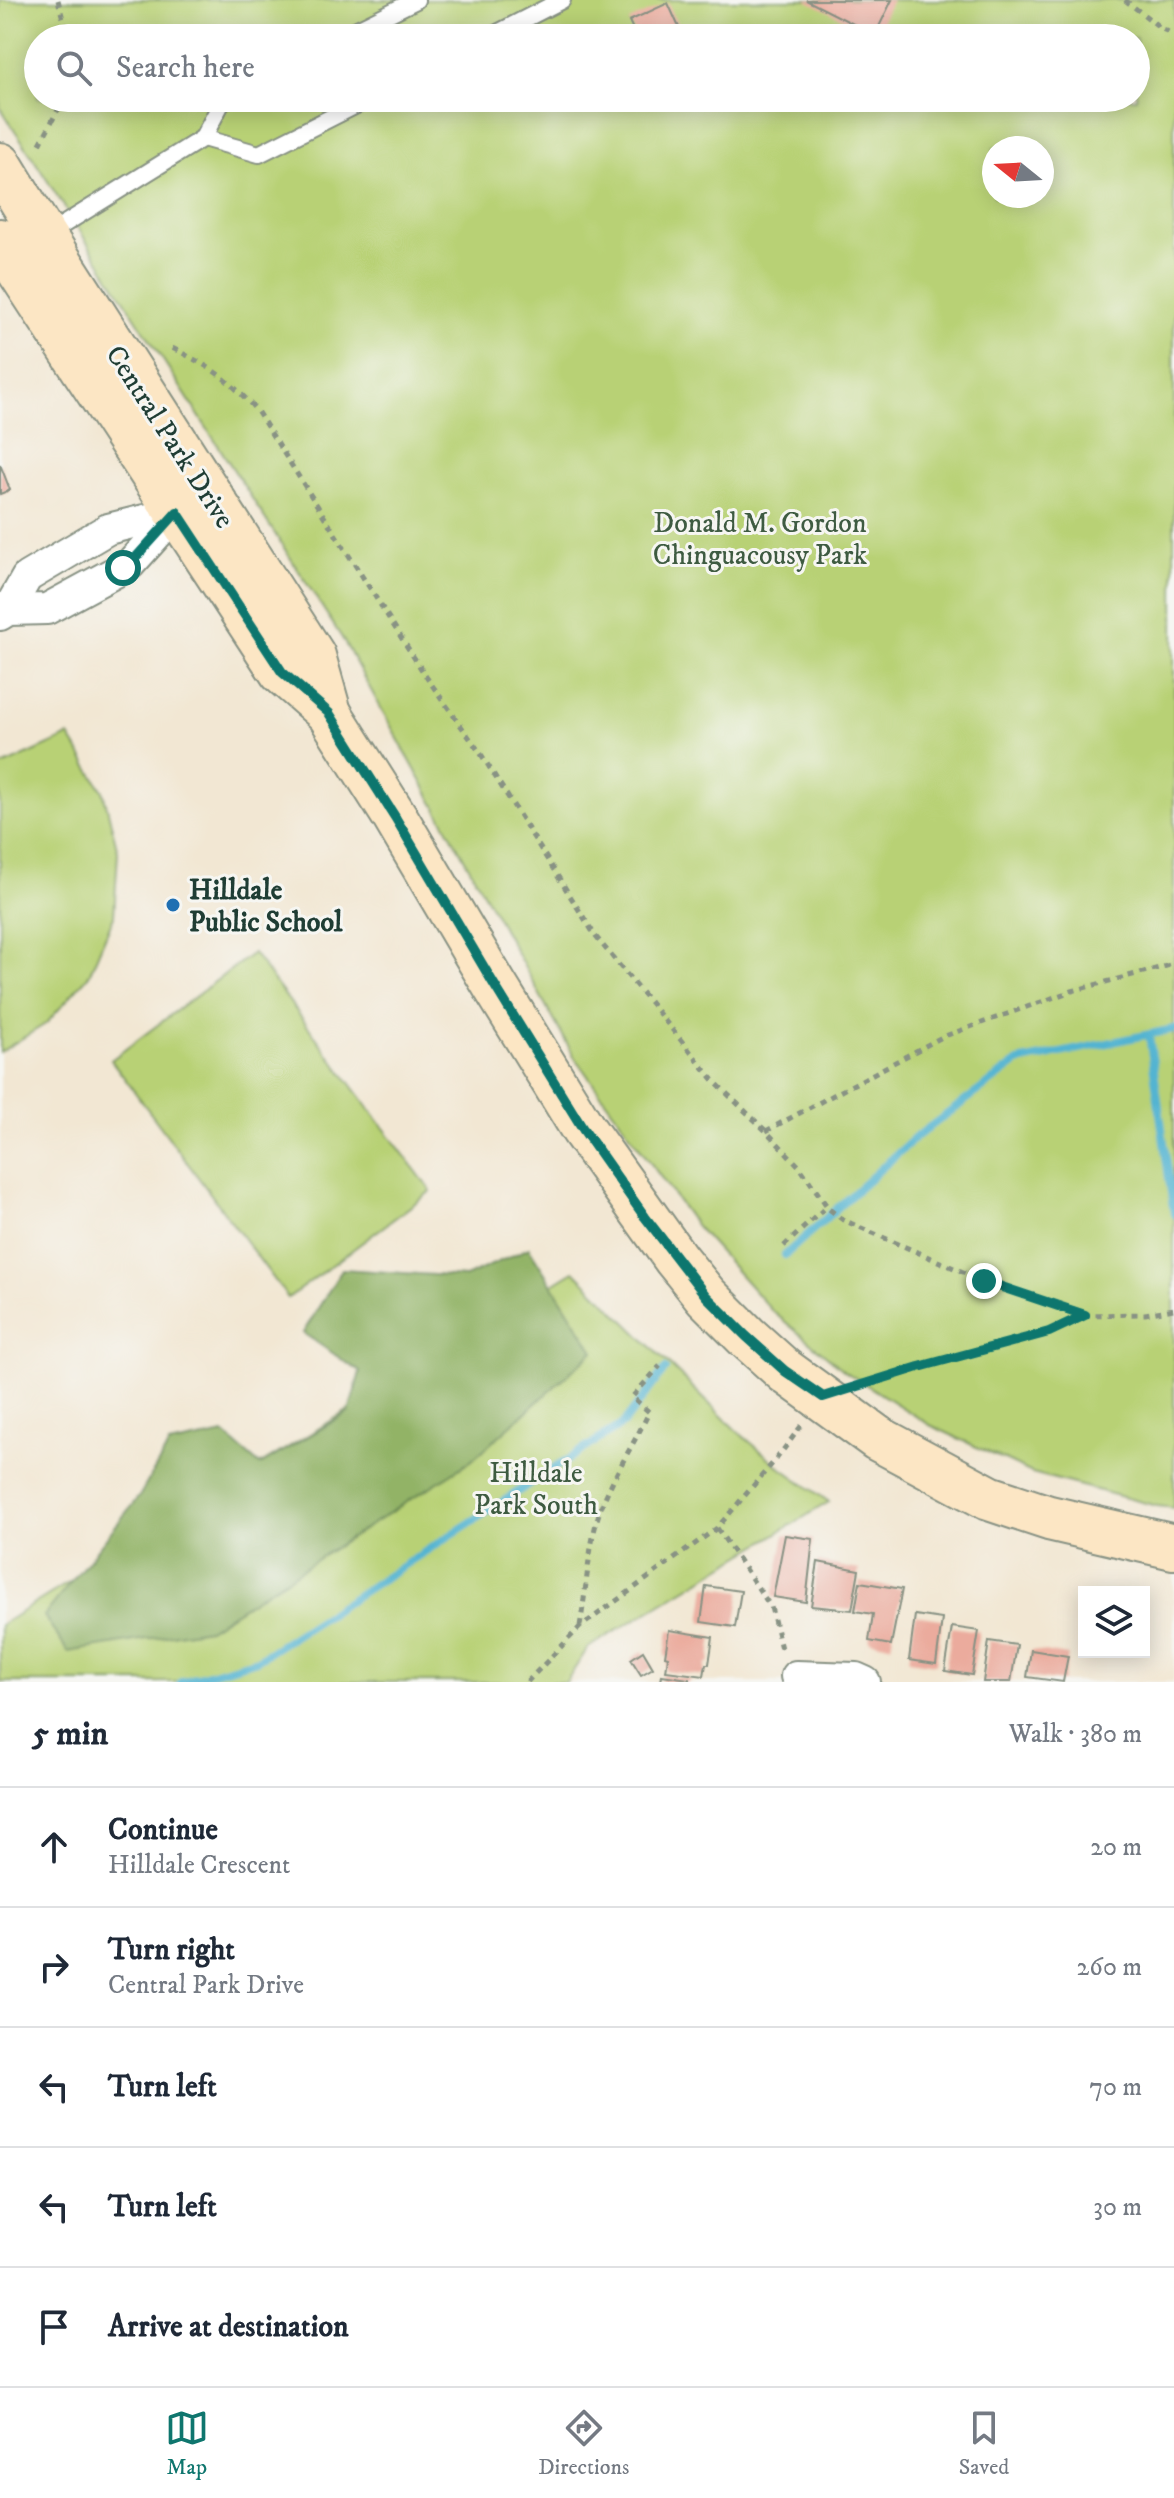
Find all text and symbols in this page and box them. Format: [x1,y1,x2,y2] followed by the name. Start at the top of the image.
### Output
[24,24,1150,112] search box
[52,46,96,90] icon: search
[116,50,255,87] text: Search here
[982,136,1054,208] north arrow
[98,339,242,535] street label: Central Park Drive
[653,506,867,573] park label: Donald M. Gordon Chinguacousy Park
[105,550,141,586] route start
[189,873,343,940] place label: Hilldale Public School
[164,896,182,914] marker: Hilldale Public School
[966,1263,1002,1299] route end
[474,1456,598,1523] park label: Hilldale Park South
[1078,1586,1150,1658] map controls
[1078,1586,1150,1658] button: layers
[32,1713,108,1755] text: 5 min
[1009,1718,1142,1751] text: Walk · 380 m
[108,1812,218,1849] text: Continue
[32,1825,76,1869] icon: ahead
[1090,1831,1142,1864] text: 20 m
[108,1849,290,1882] text: Hilldale Crescent
[108,1932,235,1969] text: Turn right
[32,1945,76,1989] icon: right
[1077,1951,1142,1984] text: 260 m
[108,1969,304,2002] text: Central Park Drive
[32,2065,76,2109] icon: left
[108,2069,217,2106] text: Turn left
[1089,2071,1142,2104] text: 70 m
[32,2185,76,2229] icon: left
[108,2189,217,2226] text: Turn left
[1093,2191,1142,2224] text: 30 m
[32,2305,76,2349] icon: arrive
[108,2309,349,2346] text: Arrive at destination
[165,2406,209,2481] tab: Map
[538,2406,629,2481] tab: Directions
[959,2406,1009,2481] tab: Saved

